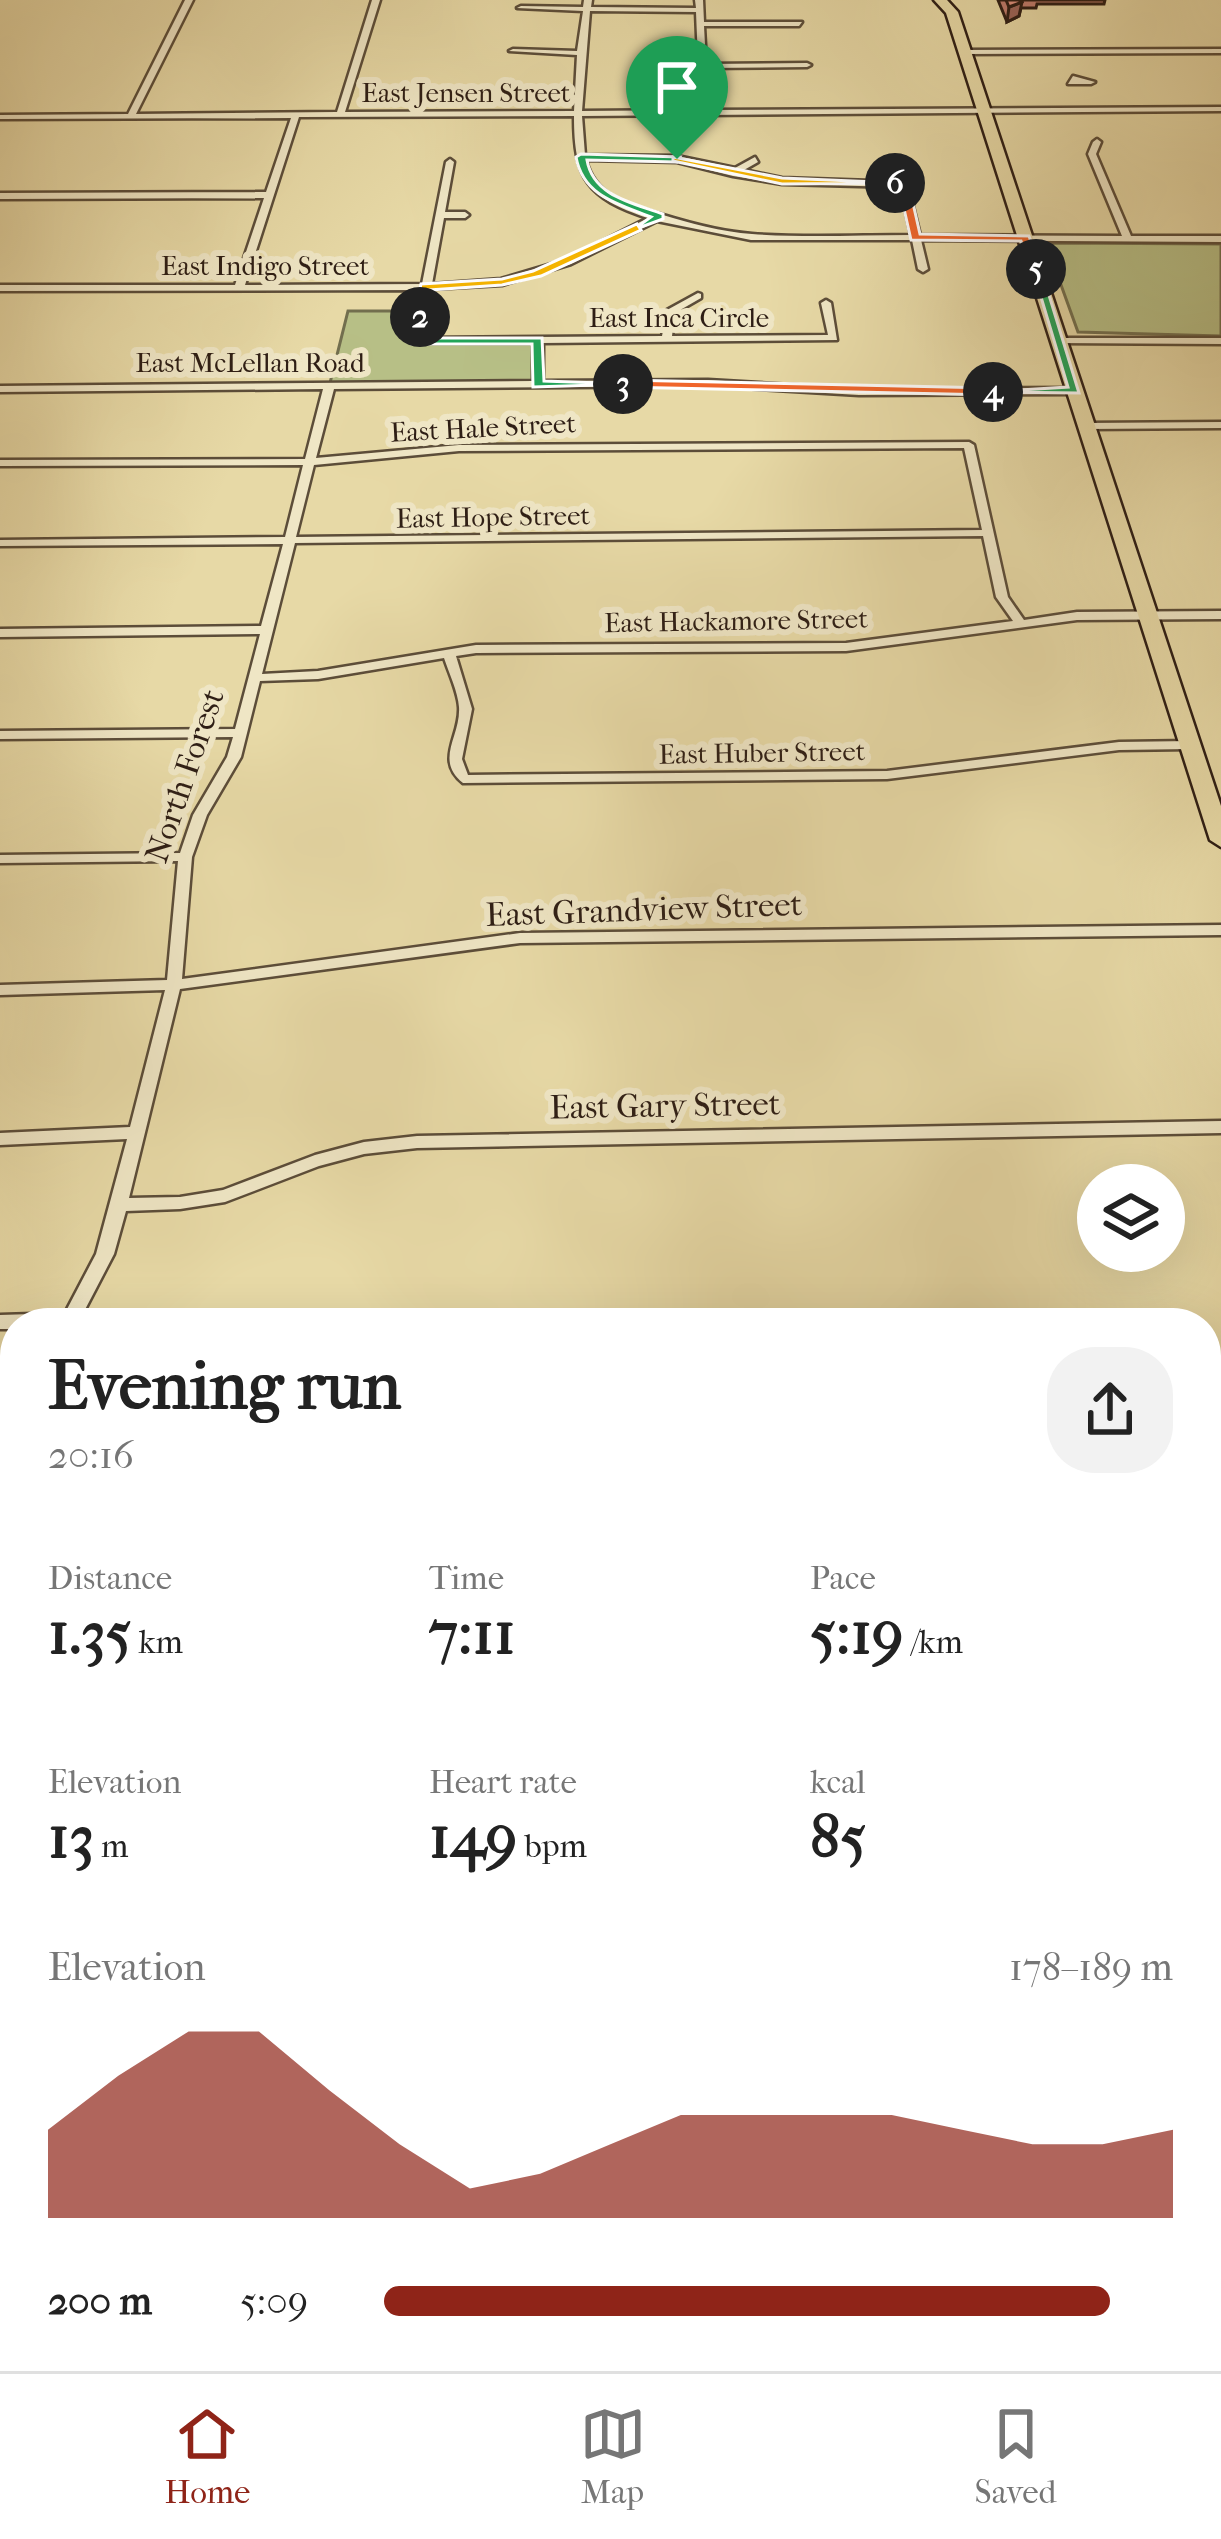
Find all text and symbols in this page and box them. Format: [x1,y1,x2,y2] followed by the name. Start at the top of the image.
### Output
[626,36,728,159] pin
[644,54,710,120] icon: arrive
[361,77,571,109] street label: East Jensen Street
[865,153,925,213] pin: 6
[886,163,904,202] text: 6
[1006,239,1066,299] pin: 5
[1029,249,1043,288] text: 5
[161,250,369,282] street label: East Indigo Street
[390,287,450,347] pin: 2
[412,297,428,336] text: 2
[589,302,769,334] street label: East Inca Circle
[135,347,365,379] street label: East McLellan Road
[593,354,653,414] pin: 3
[963,362,1023,422] pin: 4
[616,364,630,403] text: 3
[983,372,1003,411] text: 4
[389,407,577,449] street label: East Hale Street
[396,499,591,535] street label: East Hope Street
[604,603,869,639] street label: East Hackamore Street
[137,684,233,868] street label: North Forest
[658,735,866,771] street label: East Huber Street
[485,885,803,935] street label: East Grandview Street
[549,1084,781,1128] street label: East Gary Street
[1077,1164,1185,1272] map controls
[1077,1164,1185,1272] button: layers
[1047,1347,1173,1473] button: share
[48,1348,401,1425] text: Evening run
[48,1432,134,1478] text: 20:16
[48,1559,172,1598] text: Distance
[429,1559,504,1598] text: Time
[810,1559,876,1598] text: Pace
[48,1598,132,1669] text: 1.35
[429,1598,515,1669] text: 7:11
[810,1598,903,1669] text: 5:19
[132,1623,183,1662] text: km
[903,1623,963,1662] text: /km
[48,1763,181,1802] text: Elevation
[429,1763,577,1802] text: Heart rate
[810,1763,866,1802] text: kcal
[48,1802,94,1873] text: 13
[429,1802,517,1873] text: 149
[810,1802,866,1873] text: 85
[94,1827,129,1866] text: m
[517,1827,587,1866] text: bpm
[48,1944,206,1990] text: Elevation
[1009,1944,1173,1990] text: 178–189 m
[48,2278,152,2324] text: 200 m
[240,2278,308,2324] text: 5:09
[165,2401,250,2512] tab: Home
[580,2401,646,2512] tab: Map
[975,2401,1056,2512] tab: Saved

